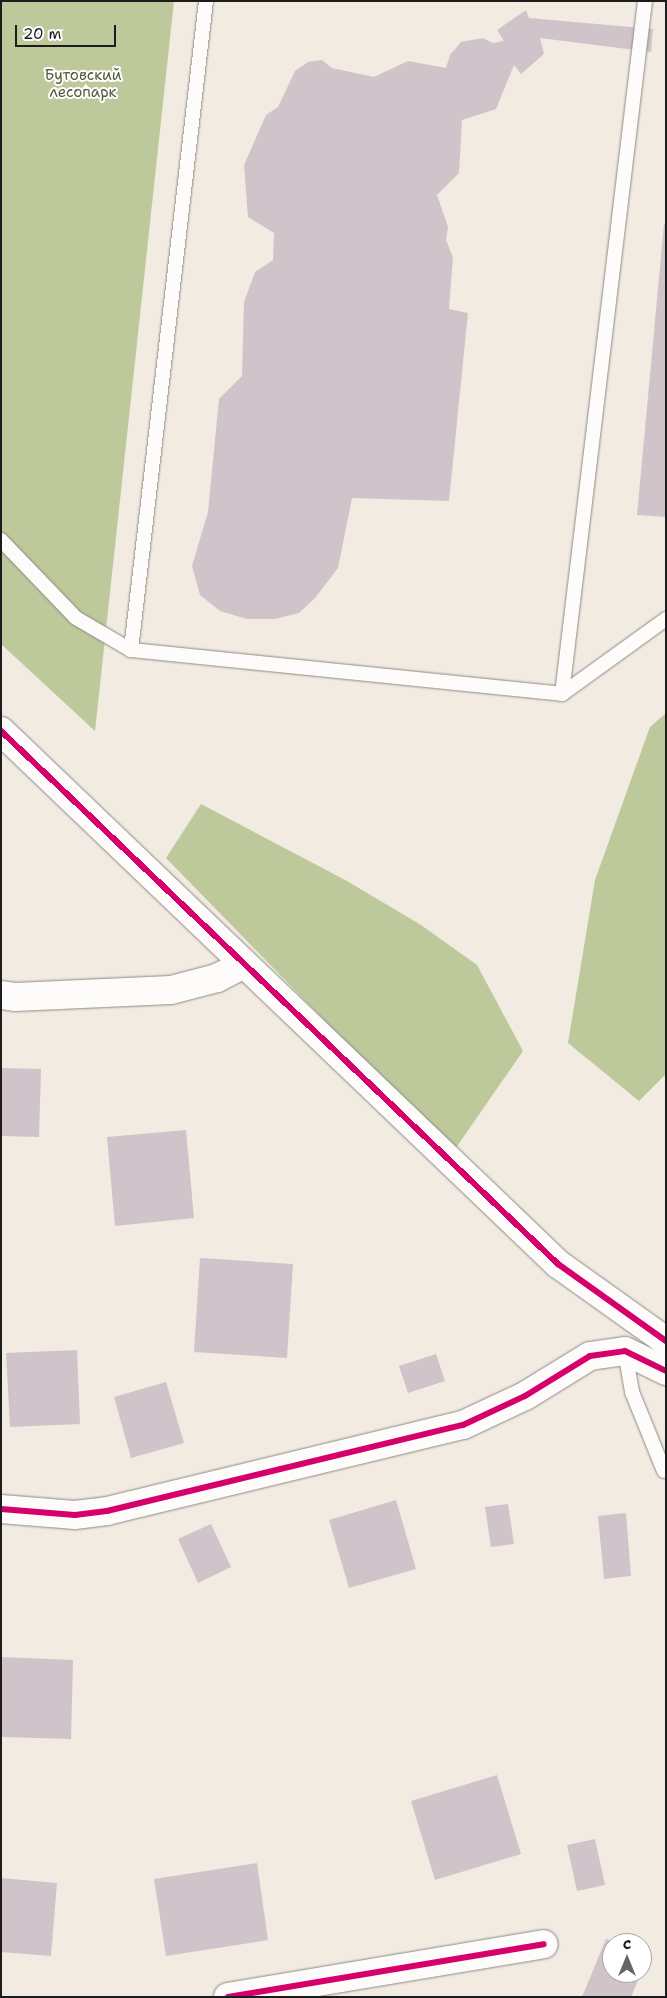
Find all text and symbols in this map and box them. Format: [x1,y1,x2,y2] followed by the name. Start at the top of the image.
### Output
[18,15,119,47] scale bar
[23,24,62,44] text: 20 m
[45,66,121,101] park label: Бутовский лесопарк
[602,1933,652,1983] north arrow
[623,1935,631,1953] text: С

